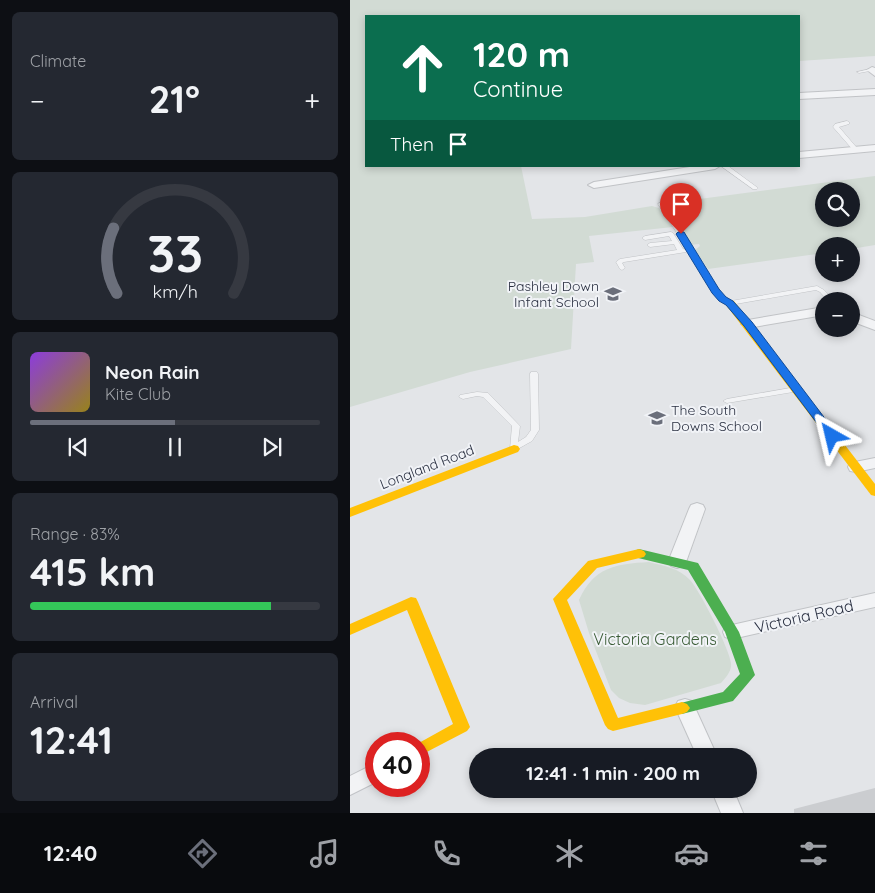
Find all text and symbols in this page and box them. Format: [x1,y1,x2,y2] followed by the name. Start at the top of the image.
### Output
[473,32,570,76] text: 120 m
[390,35,455,100] icon: ahead
[30,51,86,71] text: Climate
[149,75,200,123] text: 21°
[473,75,563,103] text: Continue
[30,83,45,118] text: −
[304,83,320,118] text: +
[444,130,472,158] icon: arrive
[390,132,434,156] text: Then
[815,182,860,337] map controls
[815,182,860,227] button: search
[660,183,702,234] pin
[667,190,695,218] icon: arrive
[147,220,203,285] text: 33
[815,237,860,282] button: +
[508,277,599,311] place label: Pashley Down Infant School
[152,280,198,302] text: km/h
[603,284,623,304] school or university icon: Pashley Down Infant School
[815,292,860,337] button: −
[105,360,200,384] text: Neon Rain
[105,384,171,404] text: Kite Club
[671,401,762,435] place label: The South Downs School
[647,408,667,428] school or university icon: The South Downs School
[805,409,857,461] position arrow
[64,433,92,461] icon: previous
[161,433,189,461] icon: pause
[258,433,286,461] icon: next
[377,441,477,493] street label: Longland Road
[30,524,120,544] text: Range · 83%
[30,548,155,596] text: 415 km
[753,595,855,637] street label: Victoria Road
[593,629,717,649] park label: Victoria Gardens
[30,692,78,712] text: Arrival
[30,716,113,764] text: 12:41
[365,732,430,797] speed limit sign: 40
[526,761,700,785] text: 12:41 · 1 min · 200 m
[185,836,220,871] icon: directions
[307,836,342,871] icon: music
[429,836,464,871] icon: phone
[552,836,587,871] icon: climate
[674,836,709,871] icon: car
[796,836,831,871] icon: filters
[44,839,97,867] text: 12:40

